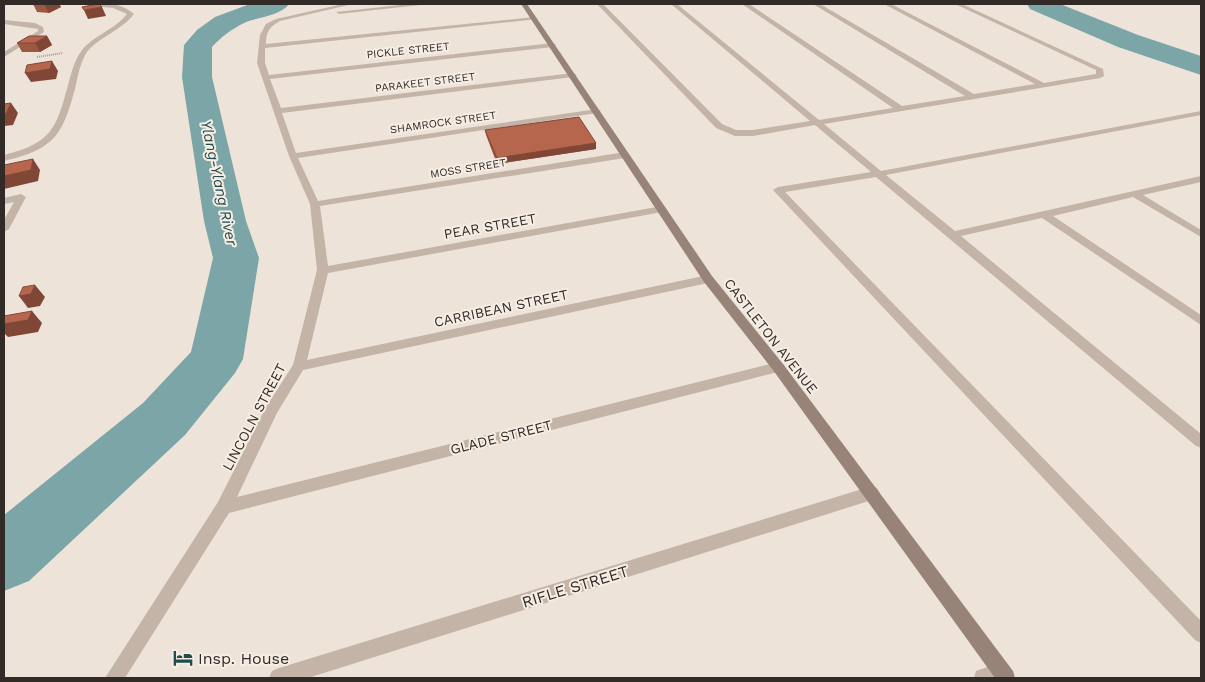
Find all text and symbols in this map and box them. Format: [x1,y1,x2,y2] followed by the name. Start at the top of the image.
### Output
[366,40,451,61] street label: PICKLE STREET
[374,70,476,95] street label: PARAKEET STREET
[389,109,497,136] street label: SHAMROCK STREET
[197,119,241,248] water label: Ylang-Ylang River
[429,156,507,181] street label: MOSS STREET
[443,210,538,242] street label: PEAR STREET
[721,275,821,397] street label: CASTLETON AVENUE
[433,286,570,330] street label: CARRIBEAN STREET
[219,360,289,473] street label: LINCOLN STREET
[449,417,554,457] street label: GLADE STREET
[520,561,631,612] street label: RIFLE STREET
[172,647,194,669] hotel icon: Insp. House
[198,649,289,668] place label: Insp. House

